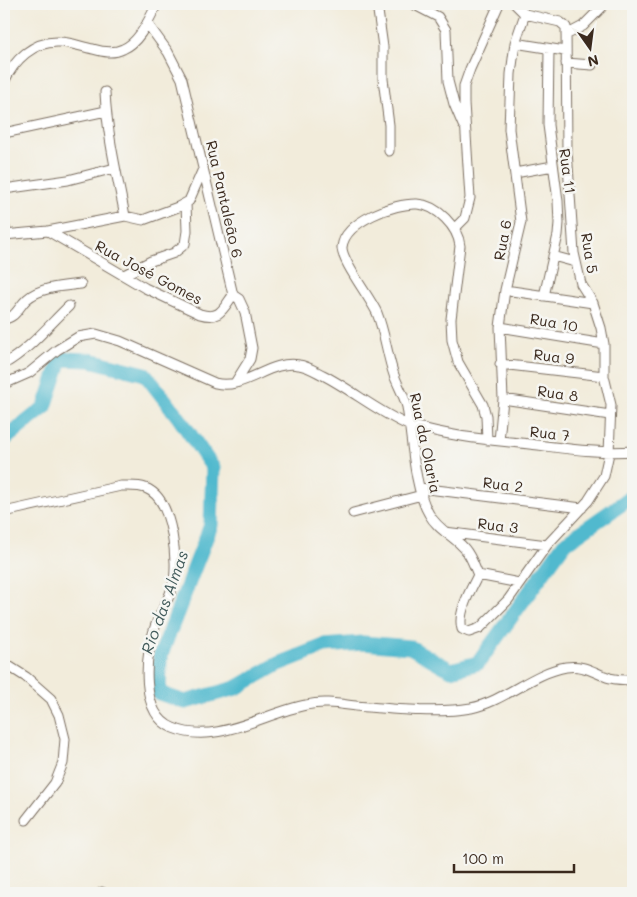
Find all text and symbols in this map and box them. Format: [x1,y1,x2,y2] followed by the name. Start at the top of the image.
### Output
[564,22,614,72] north arrow
[586,51,601,72] text: N
[202,138,248,260] street label: Rua Pantaleão 6
[555,147,581,195] street label: Rua 11
[489,218,515,262] street label: Rua 6
[577,231,603,275] street label: Rua 5
[92,235,206,309] street label: Rua José Gomes
[529,308,579,336] street label: Rua 10
[533,344,576,368] street label: Rua 9
[536,380,580,406] street label: Rua 8
[406,391,446,495] street label: Rua da Olaria
[529,421,571,445] street label: Rua 7
[482,472,524,496] street label: Rua 2
[477,513,520,537] street label: Rua 3
[136,547,192,657] water label: Rio das Almas
[454,842,574,874] scale bar
[462,848,504,868] text: 100 m

